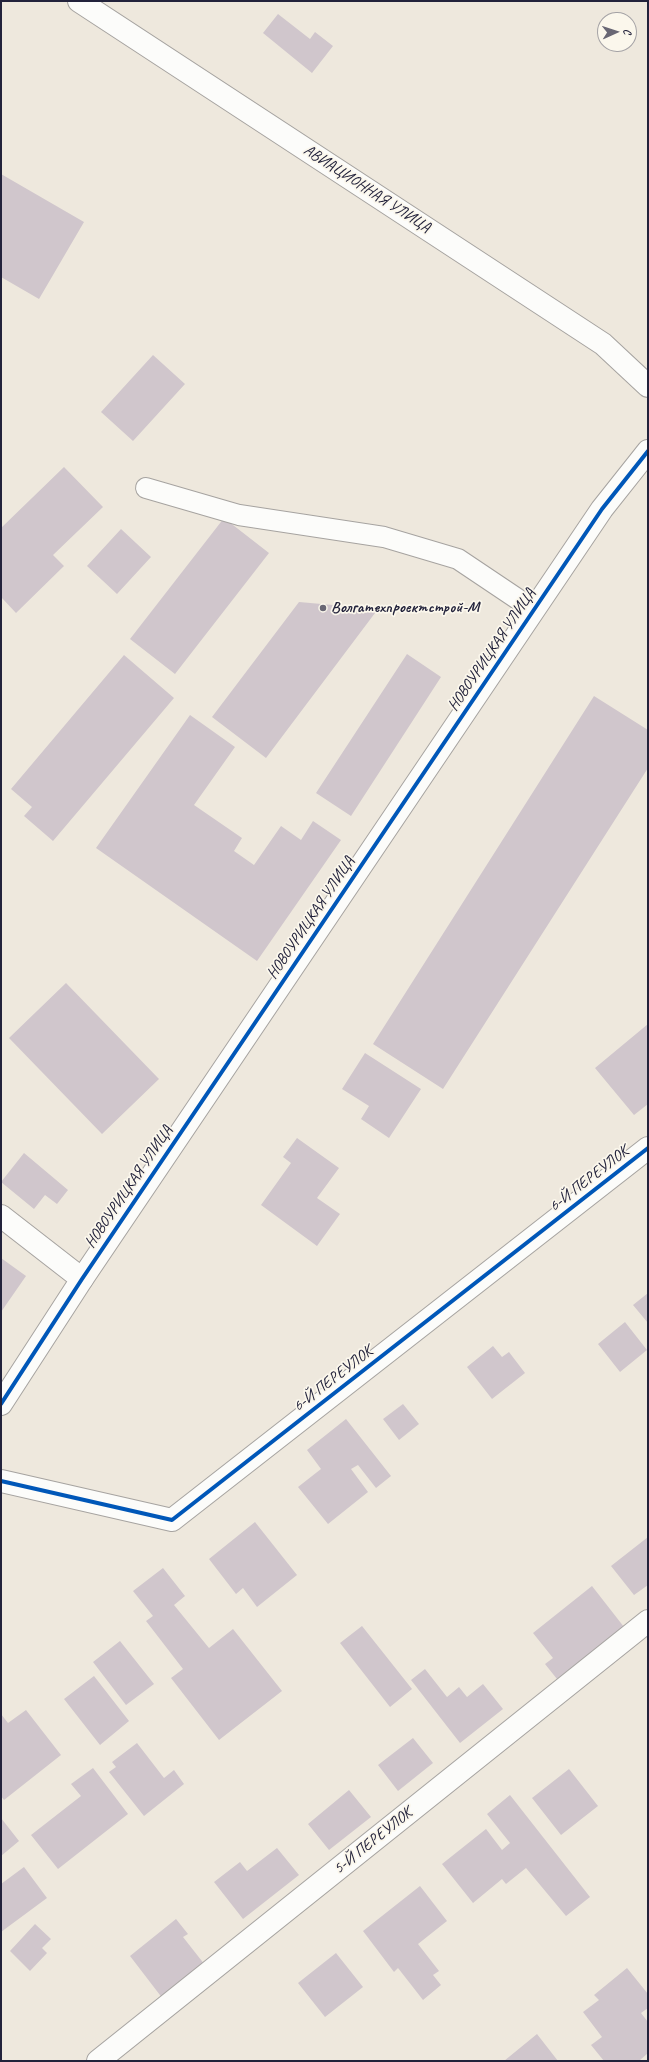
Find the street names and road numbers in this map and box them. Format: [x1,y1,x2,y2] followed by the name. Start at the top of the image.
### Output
[300,141,434,237] street label: АВИАЦИОННАЯ УЛИЦА
[444,585,540,715] street label: НОВОУРИЦКАЯ УЛИЦА
[263,853,359,983] street label: НОВОУРИЦКАЯ УЛИЦА
[81,1122,177,1252] street label: НОВОУРИЦКАЯ УЛИЦА
[545,1142,633,1216] street label: 6-Й ПЕРЕУЛОК
[289,1342,377,1416] street label: 6-Й ПЕРЕУЛОК
[330,1803,416,1879] street label: 5-Й ПЕРЕУЛОК

